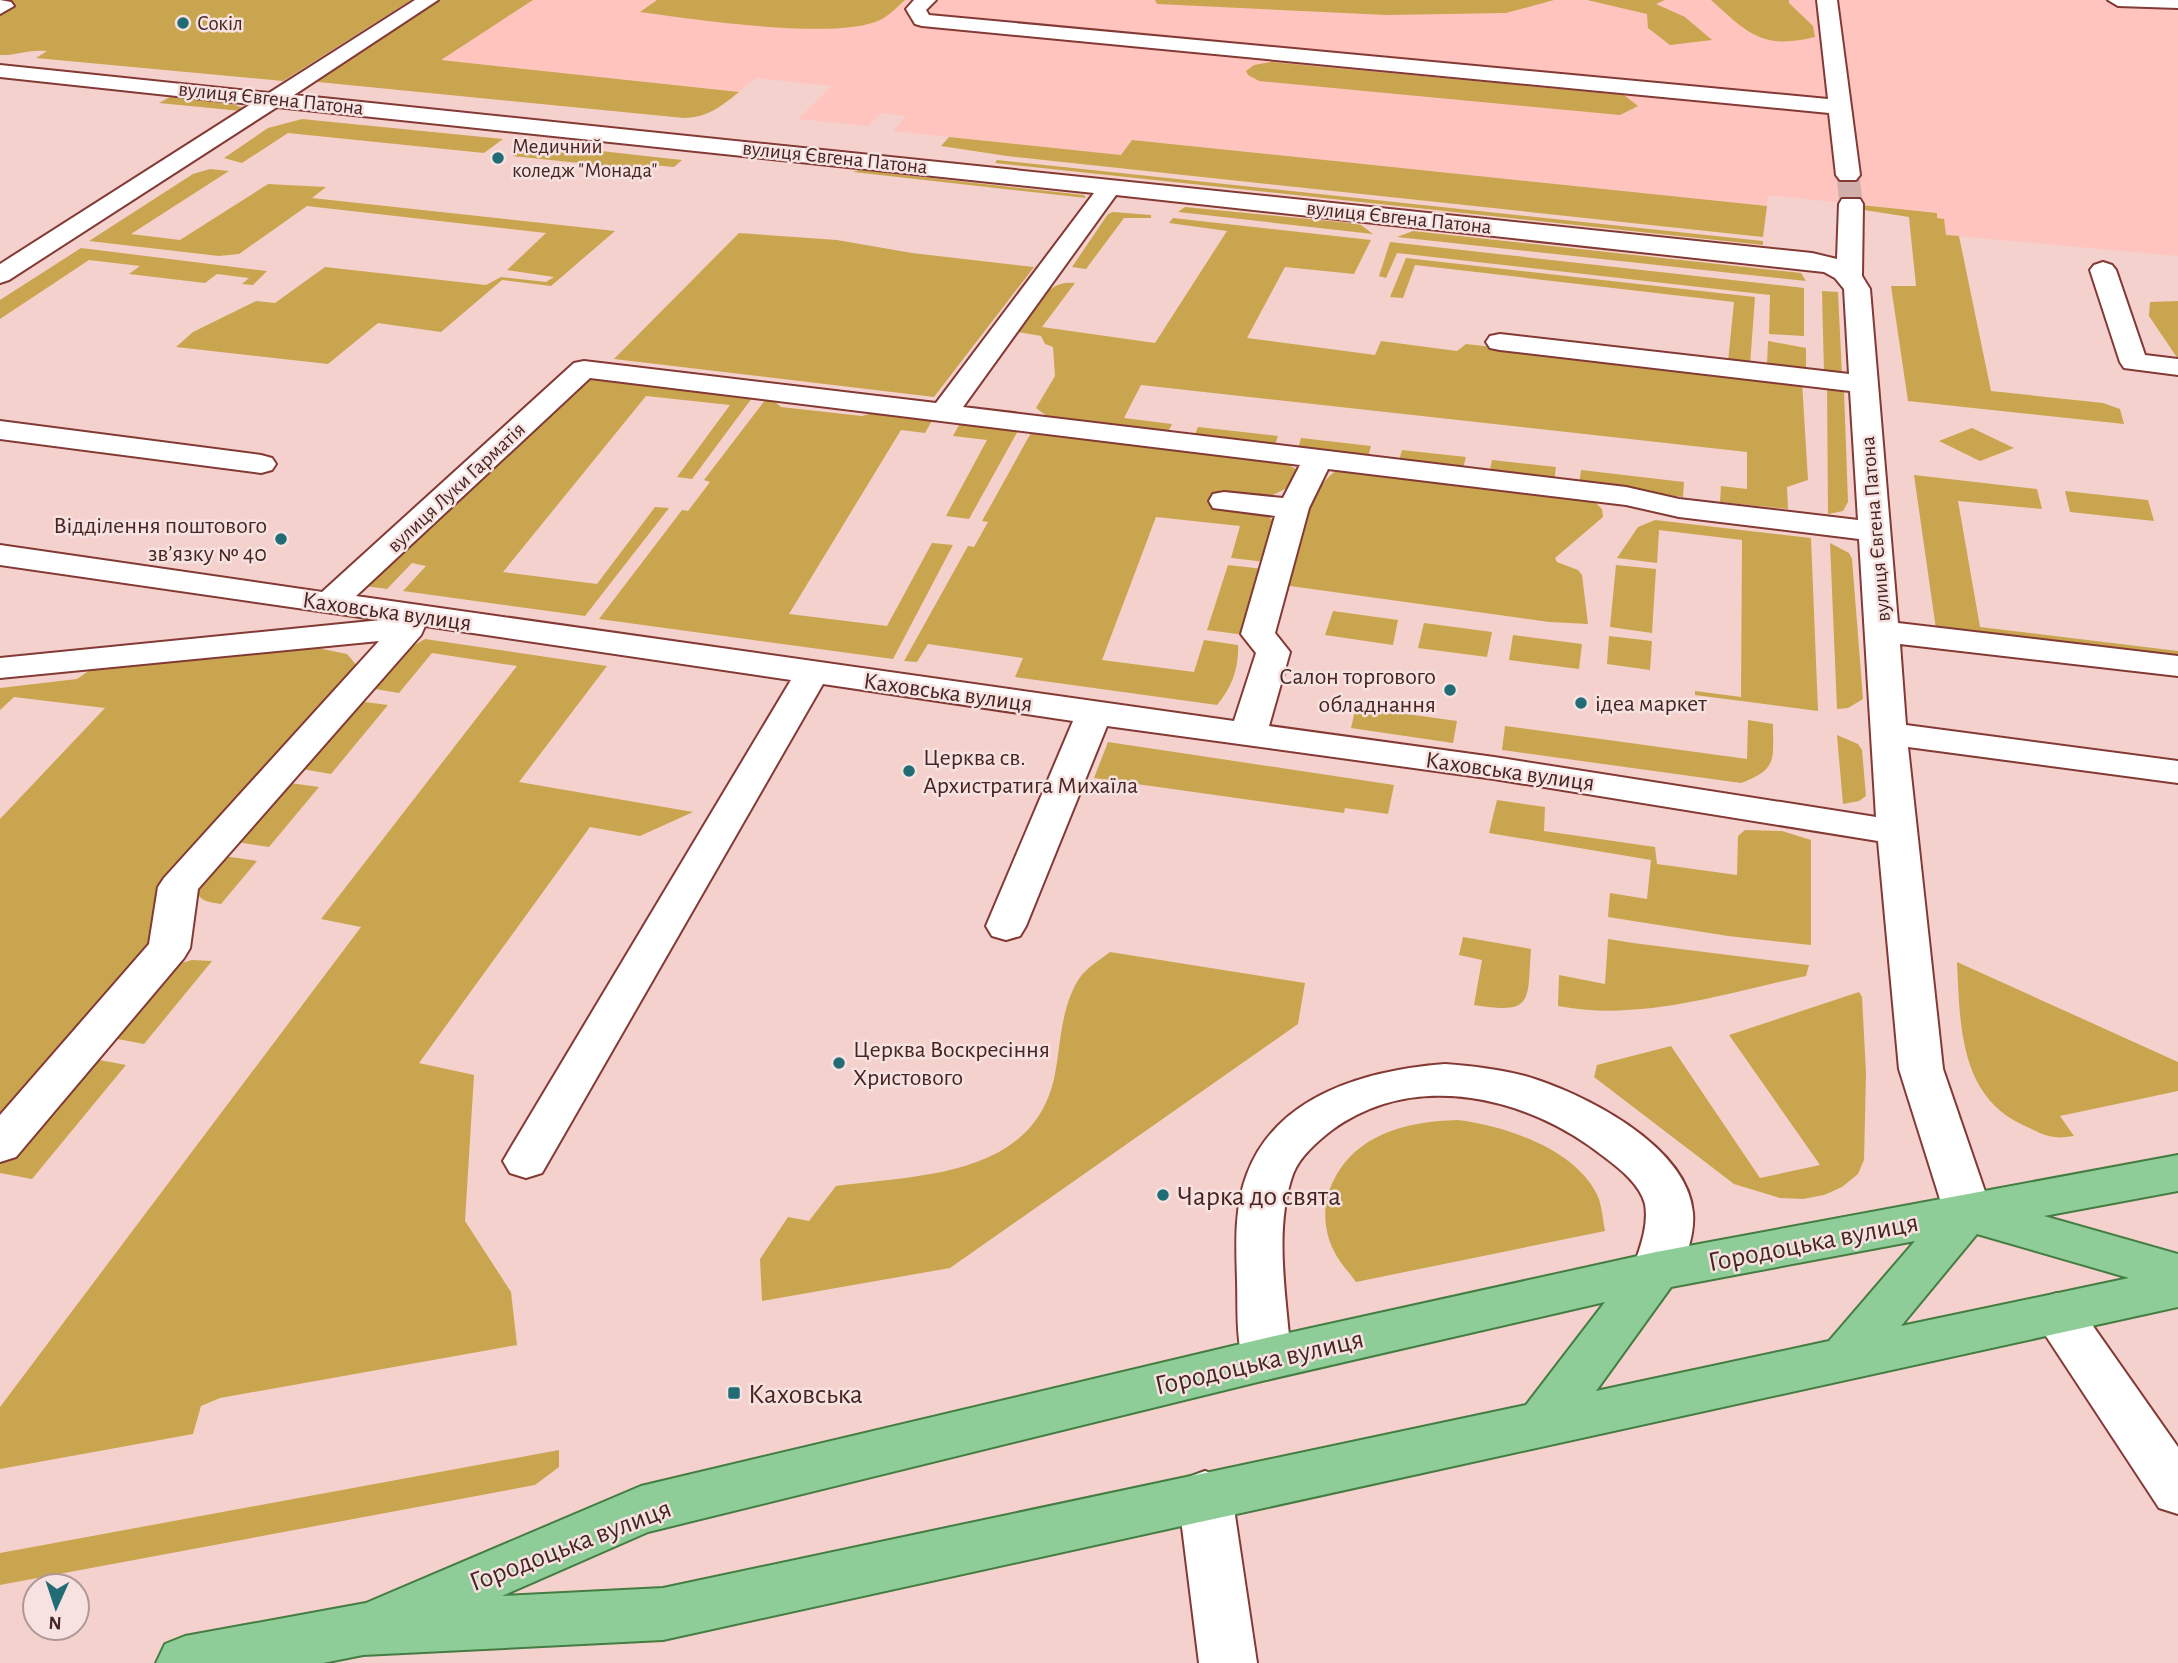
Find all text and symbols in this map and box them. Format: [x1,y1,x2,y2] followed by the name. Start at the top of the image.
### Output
[197,13,243,34] place label: Сокіл
[175,15,191,31] marker: Сокіл
[177,78,365,119] street label: вулиця Євгена Патона
[512,136,657,181] place label: Медичний коледж "Монада"
[741,137,929,178] street label: вулиця Євгена Патона
[490,150,506,166] marker: Медичний коледж "Монада"
[1305,197,1493,238] street label: вулиця Євгена Патона
[383,418,529,556] street label: вулиця Луки Гарматія
[1857,435,1894,623] street label: вулиця Євгена Патона
[53,514,267,566] place label: Відділення поштового зв’язку № 40
[273,531,289,547] marker: Відділення поштового зв’язку № 40
[301,588,473,636] street label: Каховська вулиця
[1279,665,1436,717] place label: Салон торгового обладнання
[862,669,1034,717] street label: Каховська вулиця
[1442,682,1458,698] marker: Салон торгового обладнання
[1595,692,1707,716] place label: ідеа маркет
[1573,695,1589,711] marker: ідеа маркет
[923,746,1138,798] place label: Церква св. Архистратига Михаїла
[1424,748,1596,796] street label: Каховська вулиця
[901,763,917,779] marker: Церква св. Архистратига Михаїла
[853,1038,1050,1090] place label: Церква Воскресіння Христового
[831,1055,847,1071] marker: Церква Воскресіння Христового
[1177,1183,1341,1211] place label: Чарка до свята
[1155,1187,1171,1203] marker: Чарка до свята
[1706,1209,1921,1277] street label: Городоцька вулиця
[1152,1325,1367,1401] street label: Городоцька вулиця
[748,1381,863,1409] place label: Каховська
[726,1385,742,1401] marker: Каховська
[466,1495,675,1597] street label: Городоцька вулиця
[21,1572,91,1642] north arrow
[48,1613,62,1632] text: N

